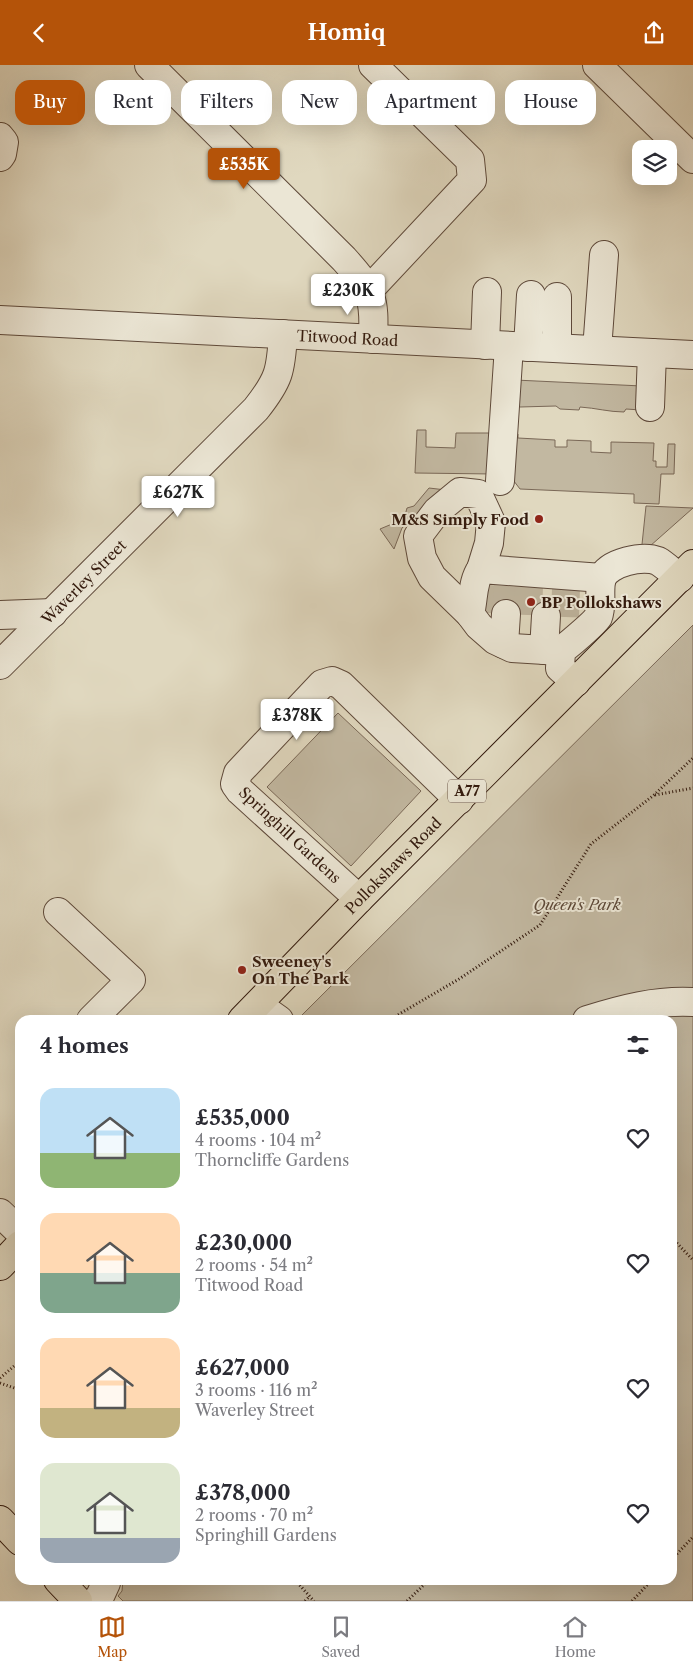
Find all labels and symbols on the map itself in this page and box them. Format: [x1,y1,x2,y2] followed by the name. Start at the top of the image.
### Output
[209,147,279,190] pin: £535K
[313,273,383,316] pin: £230K
[296,326,399,350] street label: Titwood Road
[143,475,213,518] pin: £627K
[391,510,529,529] place label: M&S Simply Food
[533,513,545,525] marker: M&S Simply Food
[36,535,130,629] street label: Waverley Street
[541,593,662,612] place label: BP Pollokshaws
[525,596,537,608] marker: BP Pollokshaws
[262,699,332,741] pin: £378K
[448,779,486,803] road number: A77
[235,783,345,887] street label: Springhill Gardens
[341,813,445,918] street label: Pollokshaws Road
[533,895,621,914] park label: Queen's Park
[252,952,350,988] place label: Sweeney's On The Park
[236,964,248,976] marker: Sweeney's On The Park

